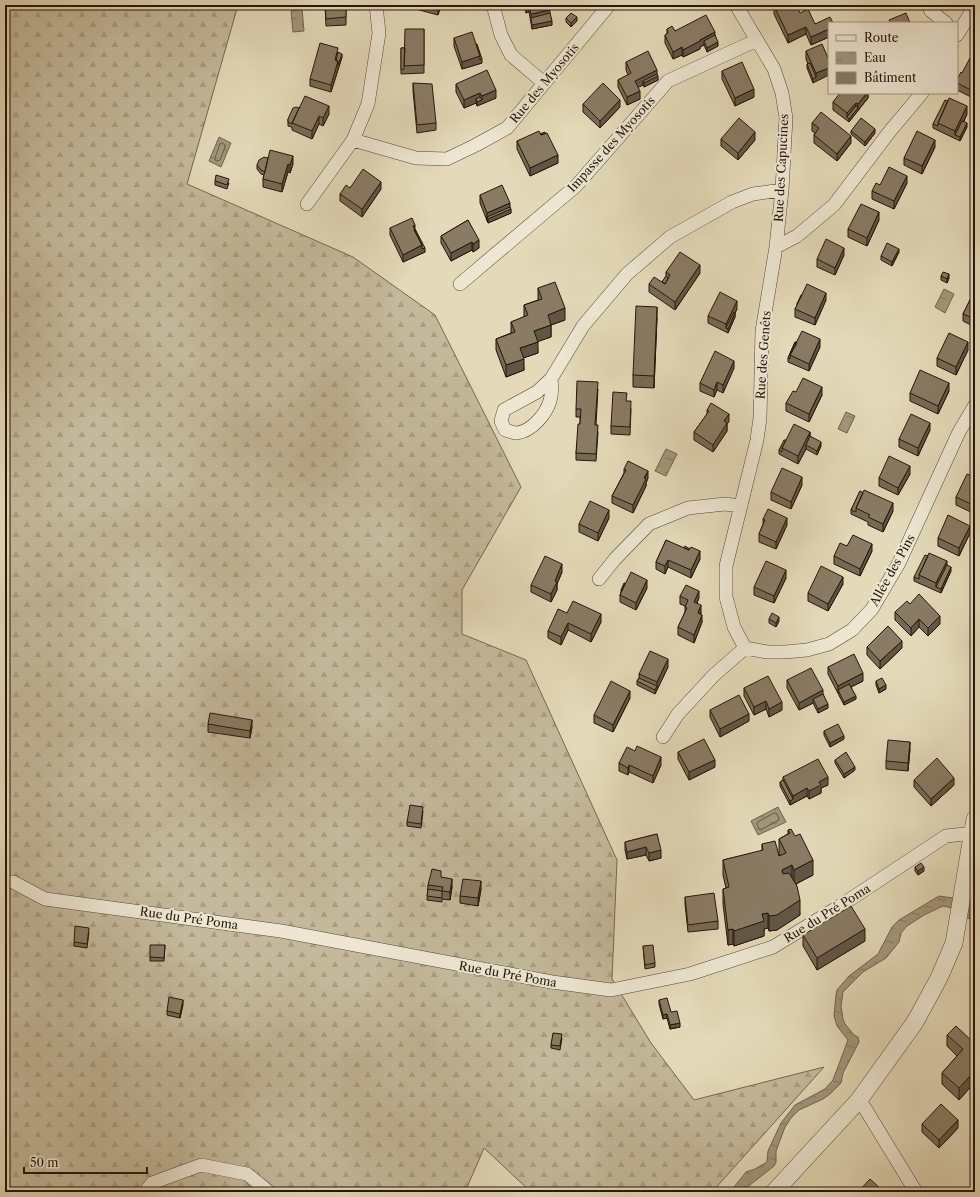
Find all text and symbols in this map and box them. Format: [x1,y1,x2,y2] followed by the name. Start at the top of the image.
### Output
[828,22,958,94] legend
[864,30,899,45] text: Route
[506,40,582,126] street label: Rue des Myosotis
[864,50,887,65] text: Eau
[864,70,917,85] text: Bâtiment
[564,93,658,195] street label: Impasse des Myosotis
[771,114,791,222] street label: Rue des Capucines
[752,310,774,400] street label: Rue des Genêts
[866,532,918,609] street label: Allée des Pins
[781,880,874,946] street label: Rue du Pré Poma
[139,904,240,932] street label: Rue du Pré Poma
[458,958,559,990] street label: Rue du Pré Poma
[24,1149,147,1175] scale bar
[30,1155,59,1170] text: 50 m

